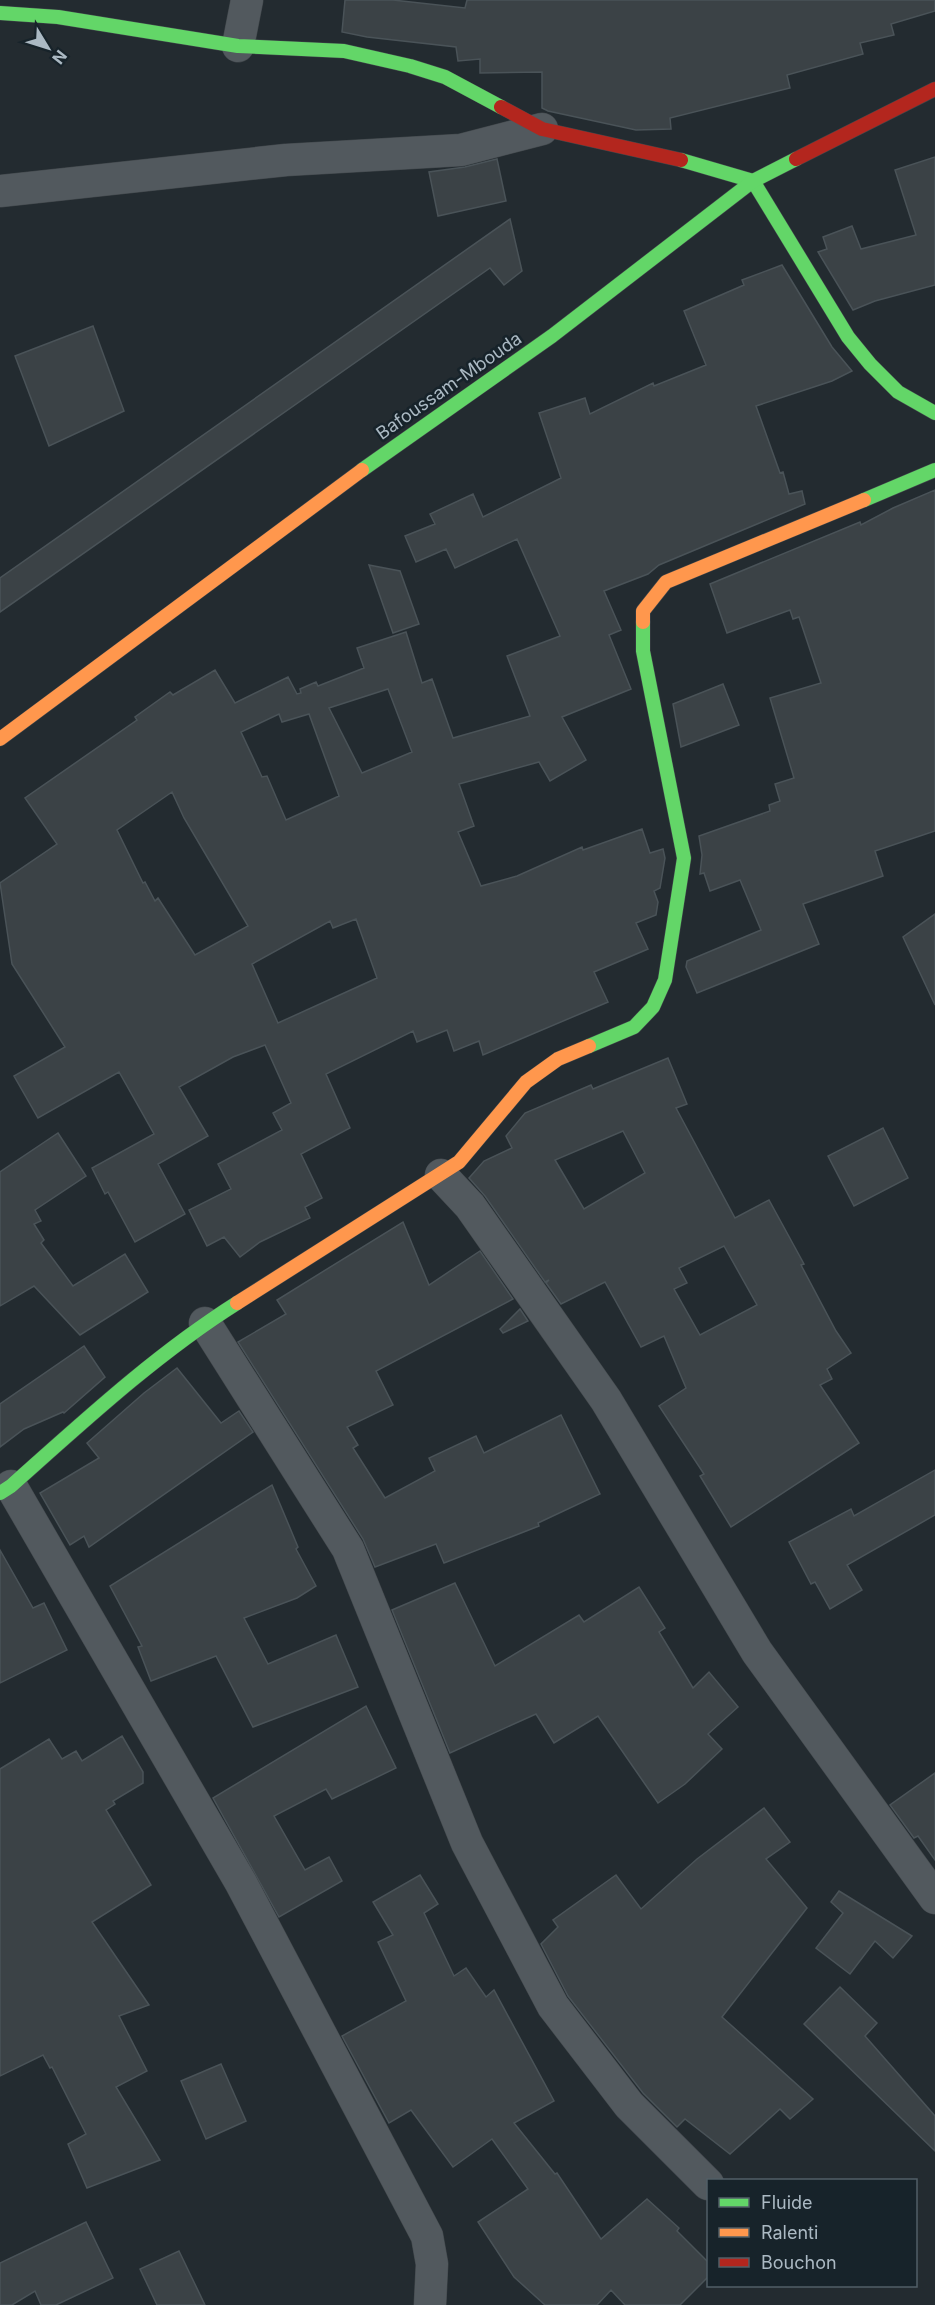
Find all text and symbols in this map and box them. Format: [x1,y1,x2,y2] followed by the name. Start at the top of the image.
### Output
[18,18,78,78] north arrow
[48,46,71,68] text: N
[372,328,525,444] street label: Bafoussam-Mbouda
[707,2179,917,2287] legend
[761,2192,813,2213] text: Fluide
[761,2222,818,2243] text: Ralenti
[761,2252,837,2273] text: Bouchon

